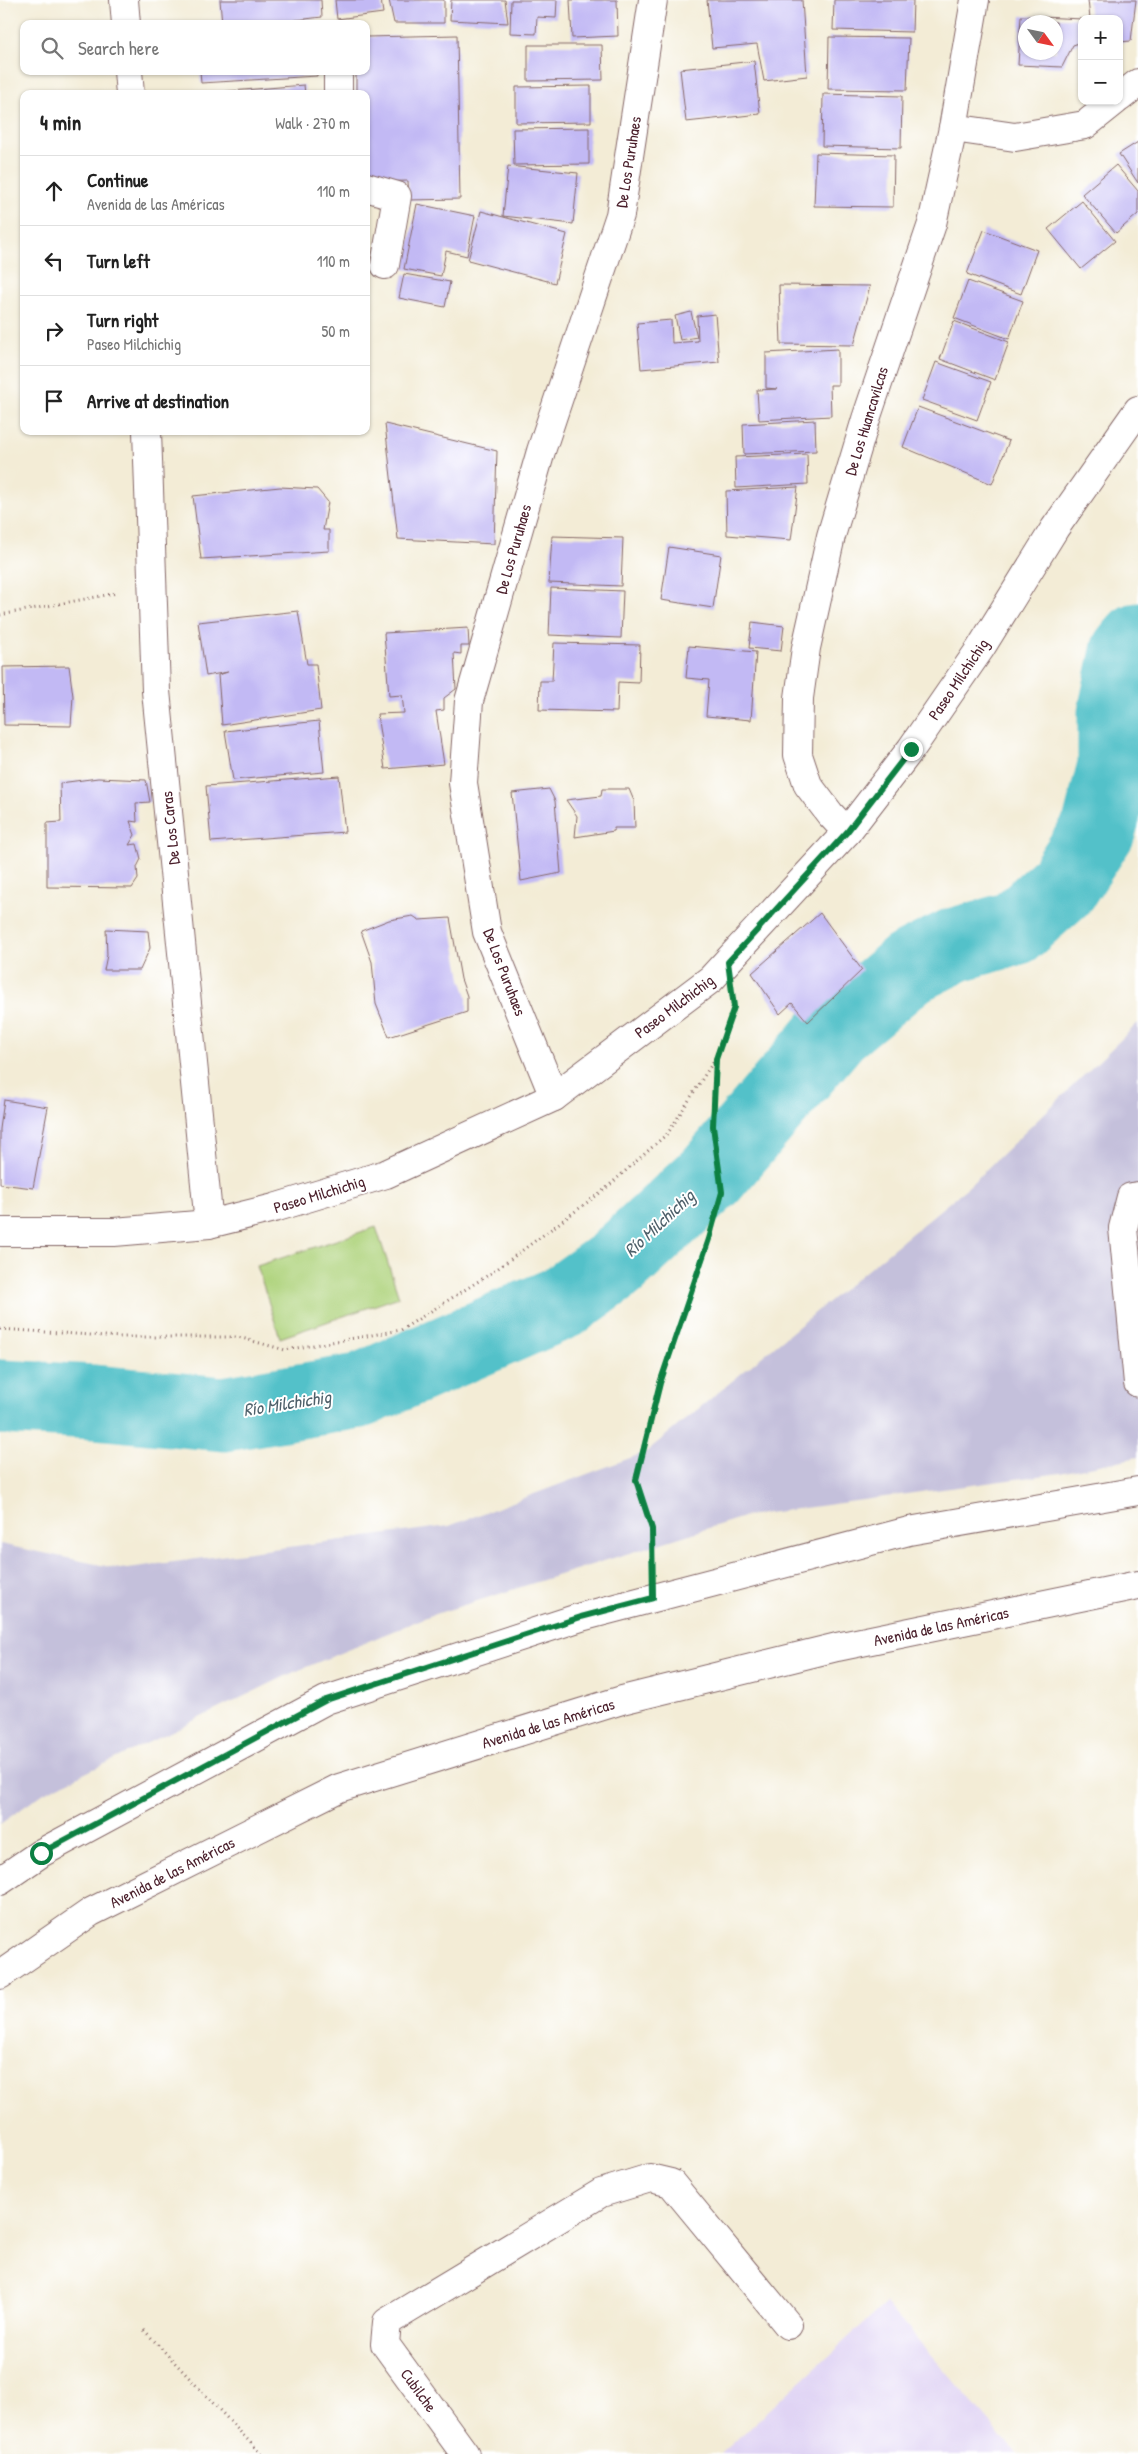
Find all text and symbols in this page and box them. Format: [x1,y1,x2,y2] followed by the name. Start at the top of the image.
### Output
[1018,15,1063,60] north arrow
[1078,15,1123,105] map controls
[1078,15,1123,60] button: +
[20,20,370,75] search box
[38,34,66,62] icon: search
[78,35,159,61] text: Search here
[1078,60,1123,105] button: −
[40,108,81,137] text: 4 min
[275,112,350,134] text: Walk · 270 m
[610,115,646,209] street label: De Los Puruhaes
[87,167,148,193] text: Continue
[40,177,68,205] icon: ahead
[317,180,350,202] text: 110 m
[87,193,225,215] text: Avenida de las Américas
[40,247,68,275] icon: left
[87,248,150,274] text: Turn left
[317,250,350,272] text: 110 m
[87,307,158,333] text: Turn right
[40,317,68,345] icon: right
[322,320,350,342] text: 50 m
[87,333,181,355] text: Paseo Milchichig
[839,364,893,478] street label: De Los Huancavilcas
[40,387,68,415] icon: arrive
[87,388,229,414] text: Arrive at destination
[490,502,536,596] street label: De Los Puruhaes
[923,634,993,724] street label: Paseo Milchichig
[900,738,923,761] route end
[155,790,185,866] street label: De Los Caras
[478,925,532,1019] street label: De Los Puruhaes
[630,969,718,1043] street label: Paseo Milchichig
[271,1170,367,1218] street label: Paseo Milchichig
[618,1183,701,1262] water label: Río Milchichig
[241,1384,334,1422] water label: Río Milchichig
[871,1601,1011,1651] street label: Avenida de las Américas
[479,1692,617,1754] street label: Avenida de las Américas
[106,1831,238,1913] street label: Avenida de las Américas
[30,1842,53,1865] route start
[396,2364,443,2417] street label: Cubilche

